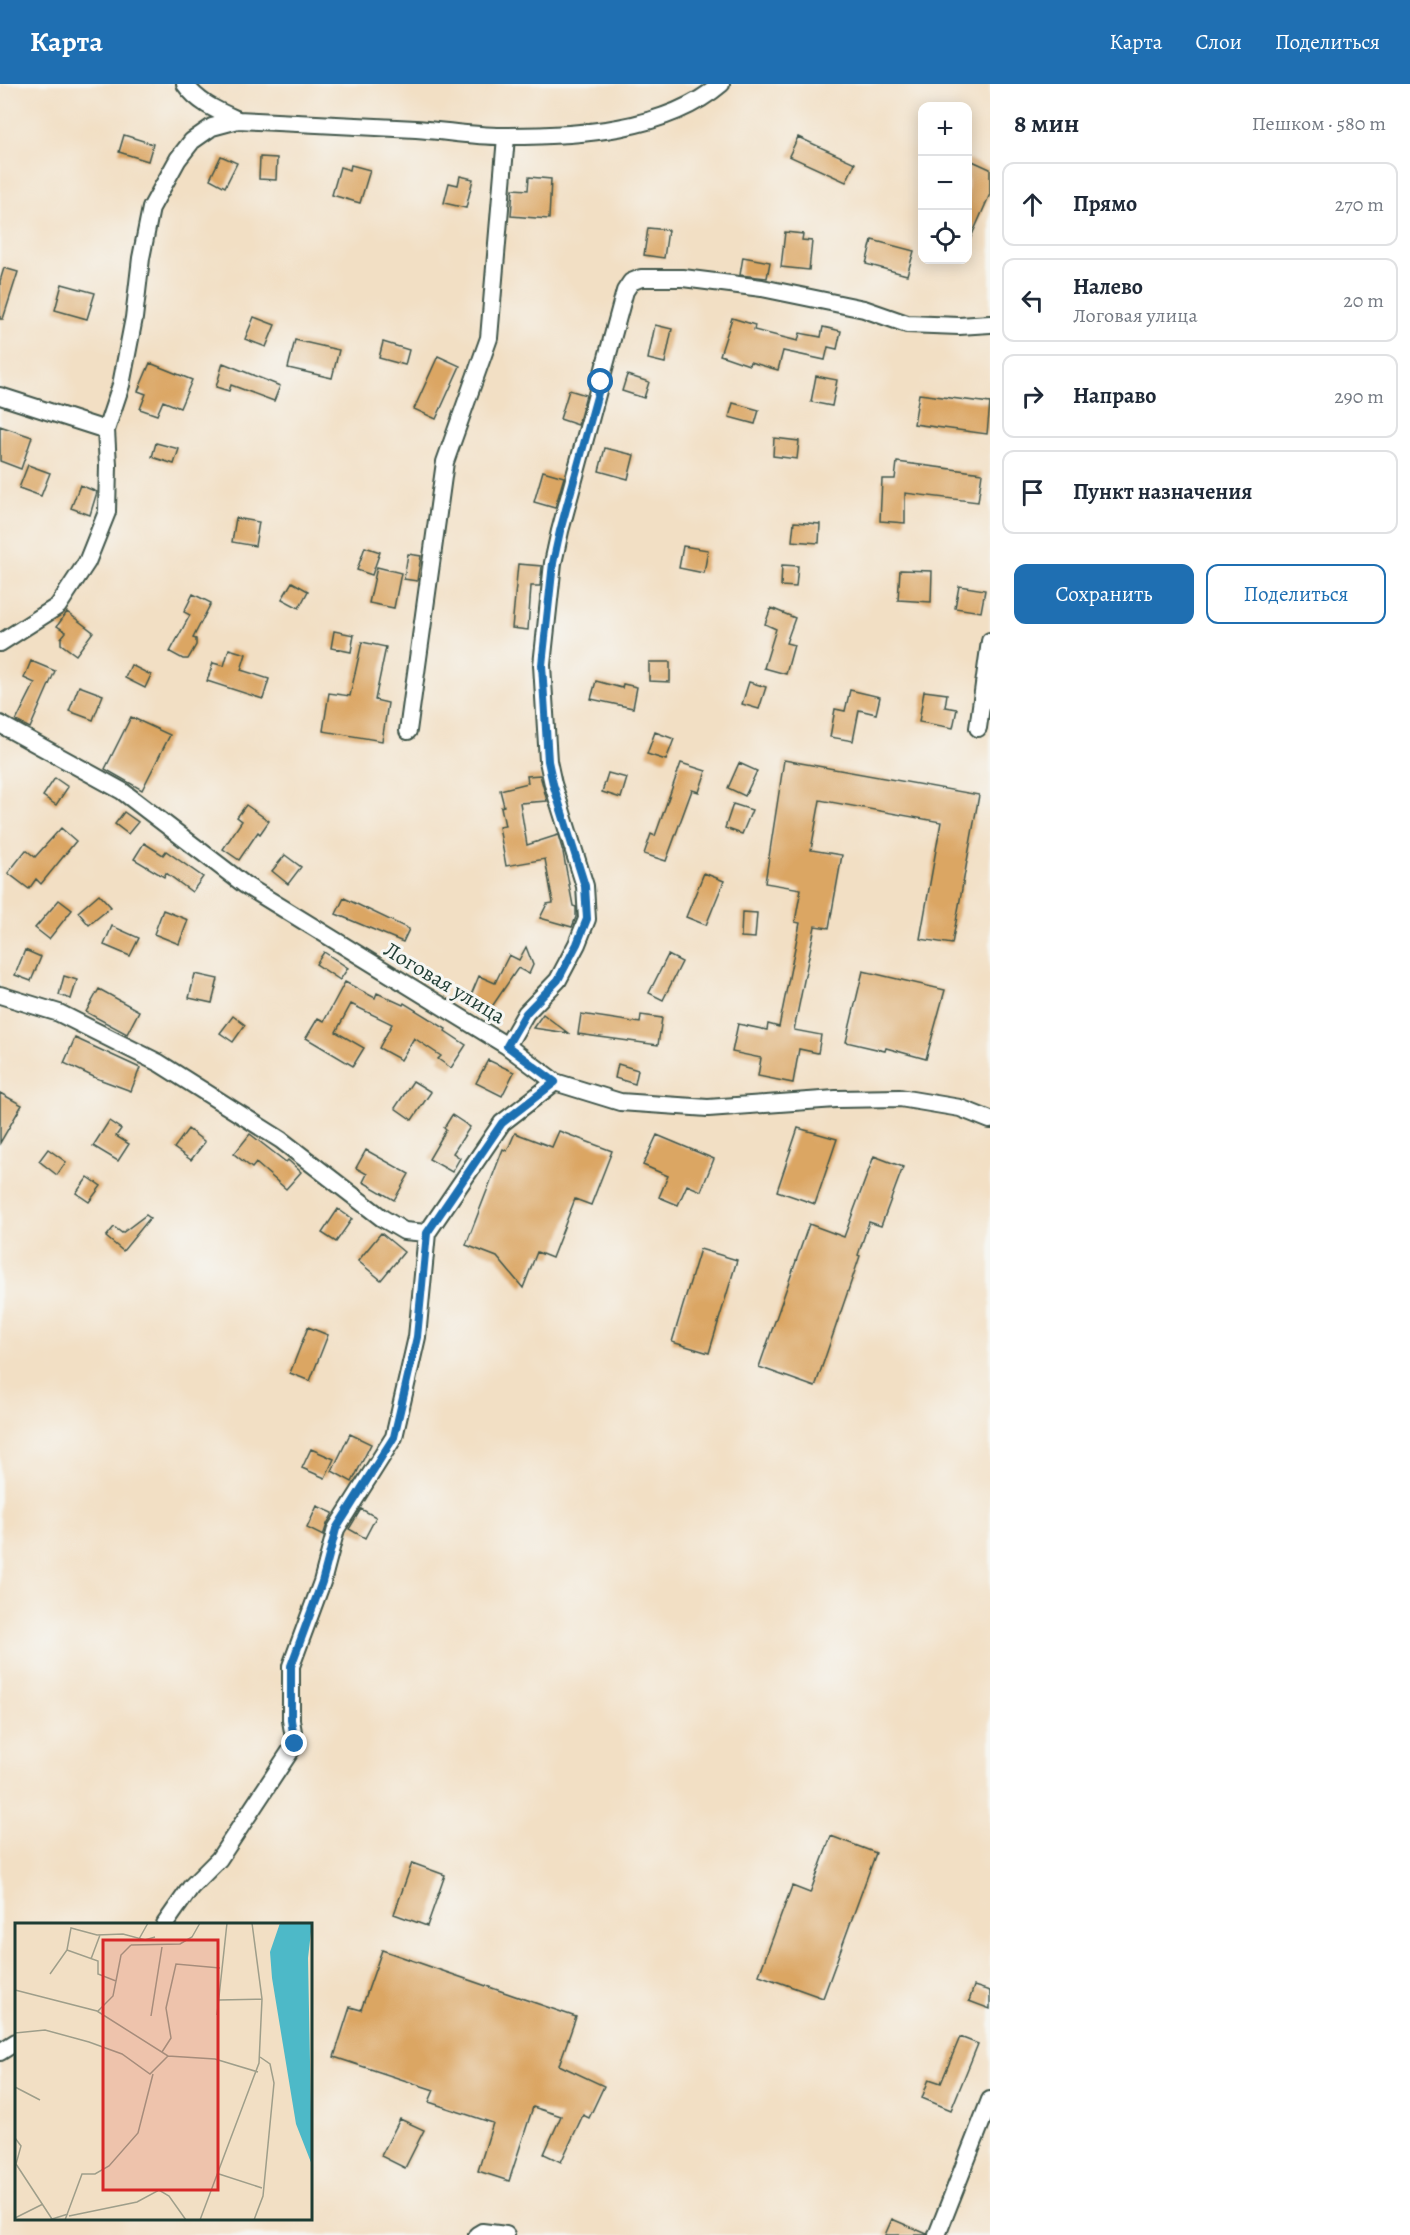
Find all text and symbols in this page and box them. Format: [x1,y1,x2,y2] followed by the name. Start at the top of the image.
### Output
[30,23,103,61] text: Карта
[1109,28,1162,56] text: Карта
[1195,28,1242,56] text: Слои
[1275,28,1380,56] text: Поделиться
[918,102,972,264] map controls
[918,102,972,156] button: +
[1014,106,1079,141] text: 8 мин
[1252,110,1386,137] text: Пешком · 580 m
[918,156,972,210] button: −
[1016,188,1049,221] icon: ahead
[1073,189,1137,219] text: Прямо
[1335,191,1384,218] text: 270 m
[918,210,972,264] button: locate
[1073,272,1143,302] text: Налево
[1016,284,1049,317] icon: left
[1343,287,1384,314] text: 20 m
[1073,302,1198,329] text: Логовая улица
[587,368,613,394] route start
[1016,380,1049,413] icon: right
[1073,381,1156,411] text: Направо
[1334,383,1384,410] text: 290 m
[1016,476,1049,509] icon: arrive
[1073,477,1252,507] text: Пункт назначения
[1014,564,1194,624] button: Сохранить
[1206,564,1386,624] button: Поделиться
[378,935,512,1031] street label: Логовая улица
[281,1730,307,1756] route end
[15,1923,312,2220] inset map

